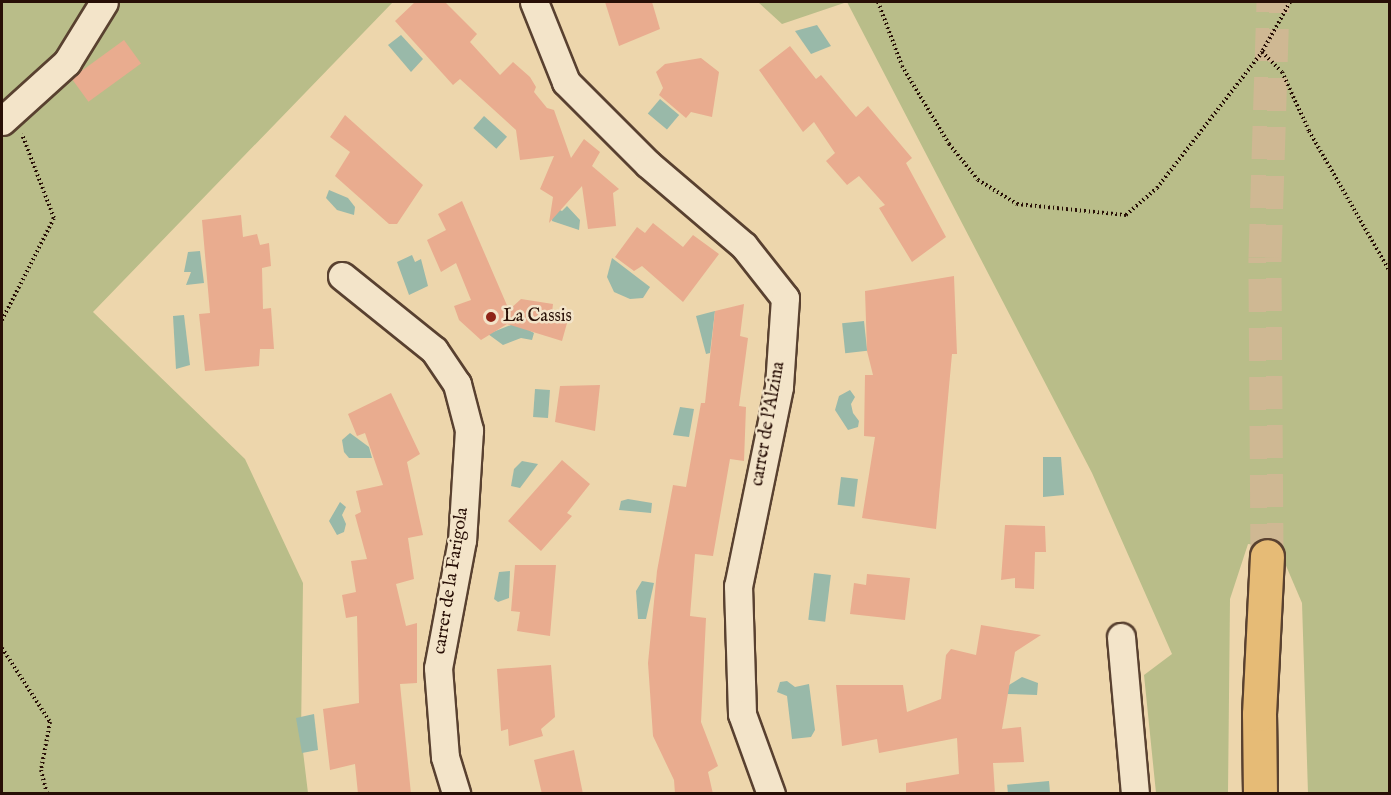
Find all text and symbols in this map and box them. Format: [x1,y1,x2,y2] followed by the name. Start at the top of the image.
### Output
[503,306,572,328] place label: La Cassis
[484,310,498,324] marker: La Cassis
[747,360,791,488] street label: carrer de l'Alzina
[430,506,474,656] street label: carrer de la Farigola

